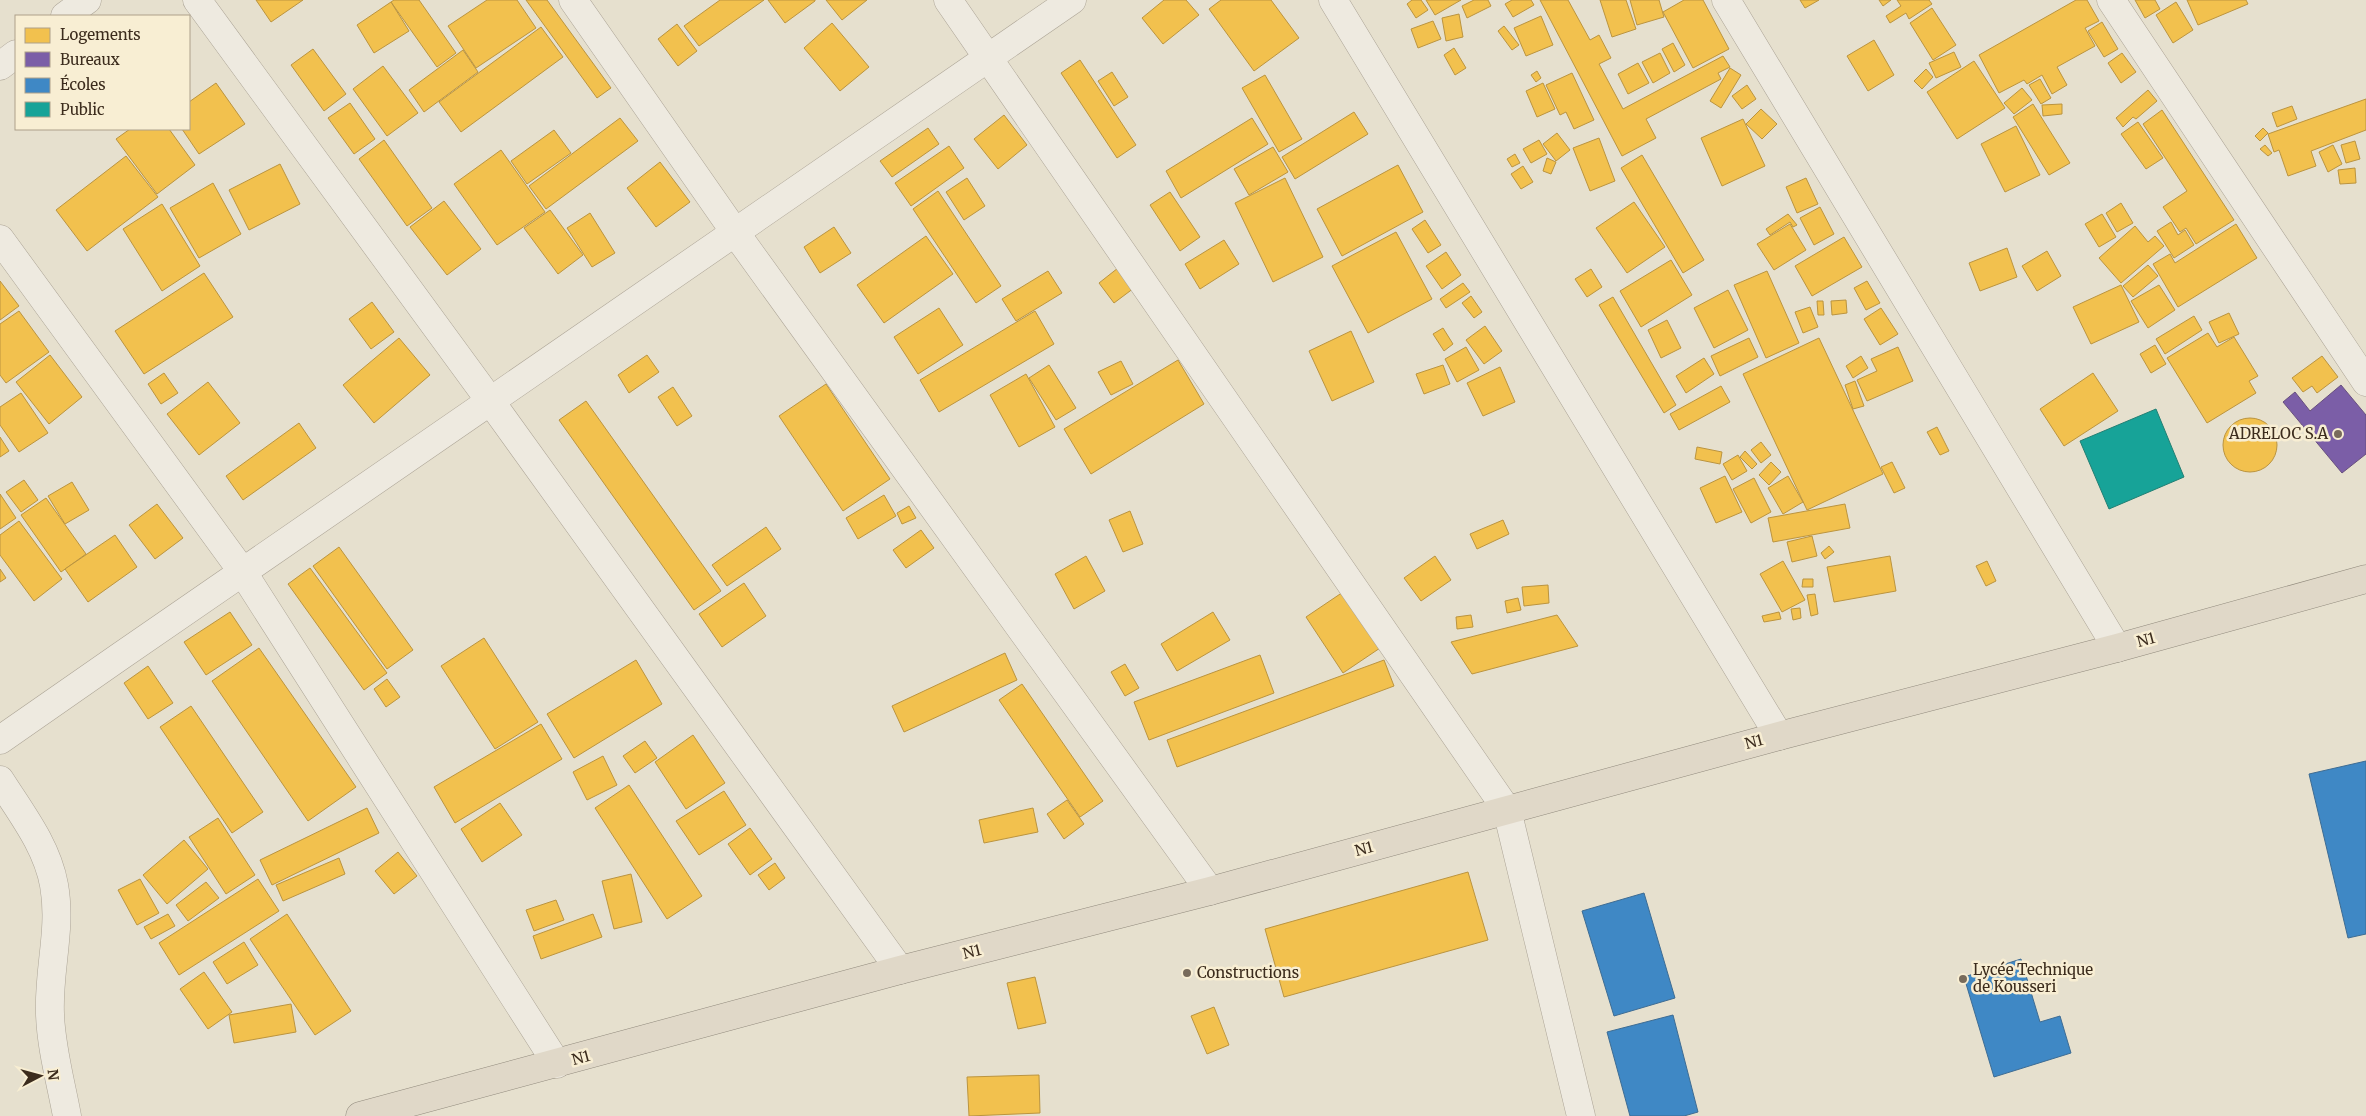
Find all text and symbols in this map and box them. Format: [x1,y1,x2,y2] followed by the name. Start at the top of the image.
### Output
[15,15,190,130] legend
[60,25,141,44] text: Logements
[60,50,120,69] text: Bureaux
[60,74,106,94] text: Écoles
[60,100,105,119] text: Public
[2228,424,2328,443] place label: ADRELOC S.A
[2332,428,2344,440] marker: ADRELOC S.A
[2135,628,2157,651] street label: N1
[1743,730,1765,753] street label: N1
[1353,837,1375,860] street label: N1
[961,940,983,963] street label: N1
[1973,960,2093,996] place label: Lycée Technique de Kousseri
[1197,963,1299,982] place label: Constructions
[1181,967,1193,979] marker: Constructions
[1957,973,1969,985] marker: Lycée Technique de Kousseri
[570,1046,592,1069] street label: N1
[15,1051,65,1101] north arrow
[43,1068,62,1081] text: N

